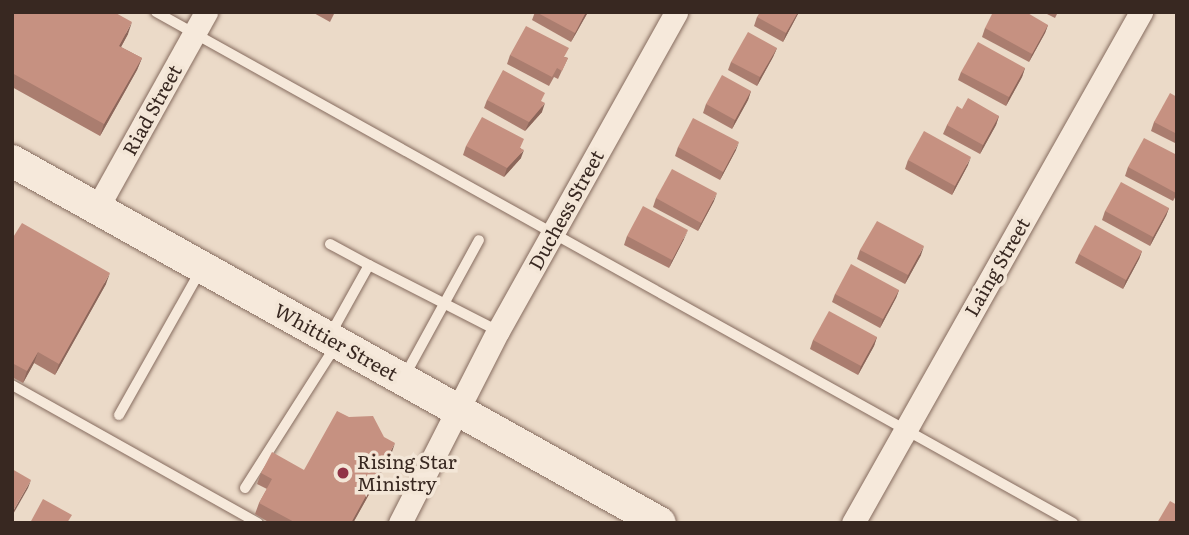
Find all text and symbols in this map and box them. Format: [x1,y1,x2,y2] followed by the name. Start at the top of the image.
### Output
[118,61,186,159] street label: Riad Street
[524,146,608,274] street label: Duchess Street
[960,214,1034,320] street label: Laing Street
[270,299,402,385] street label: Whittier Street
[357,451,457,495] place label: Rising Star Ministry
[335,465,351,481] marker: Rising Star Ministry

